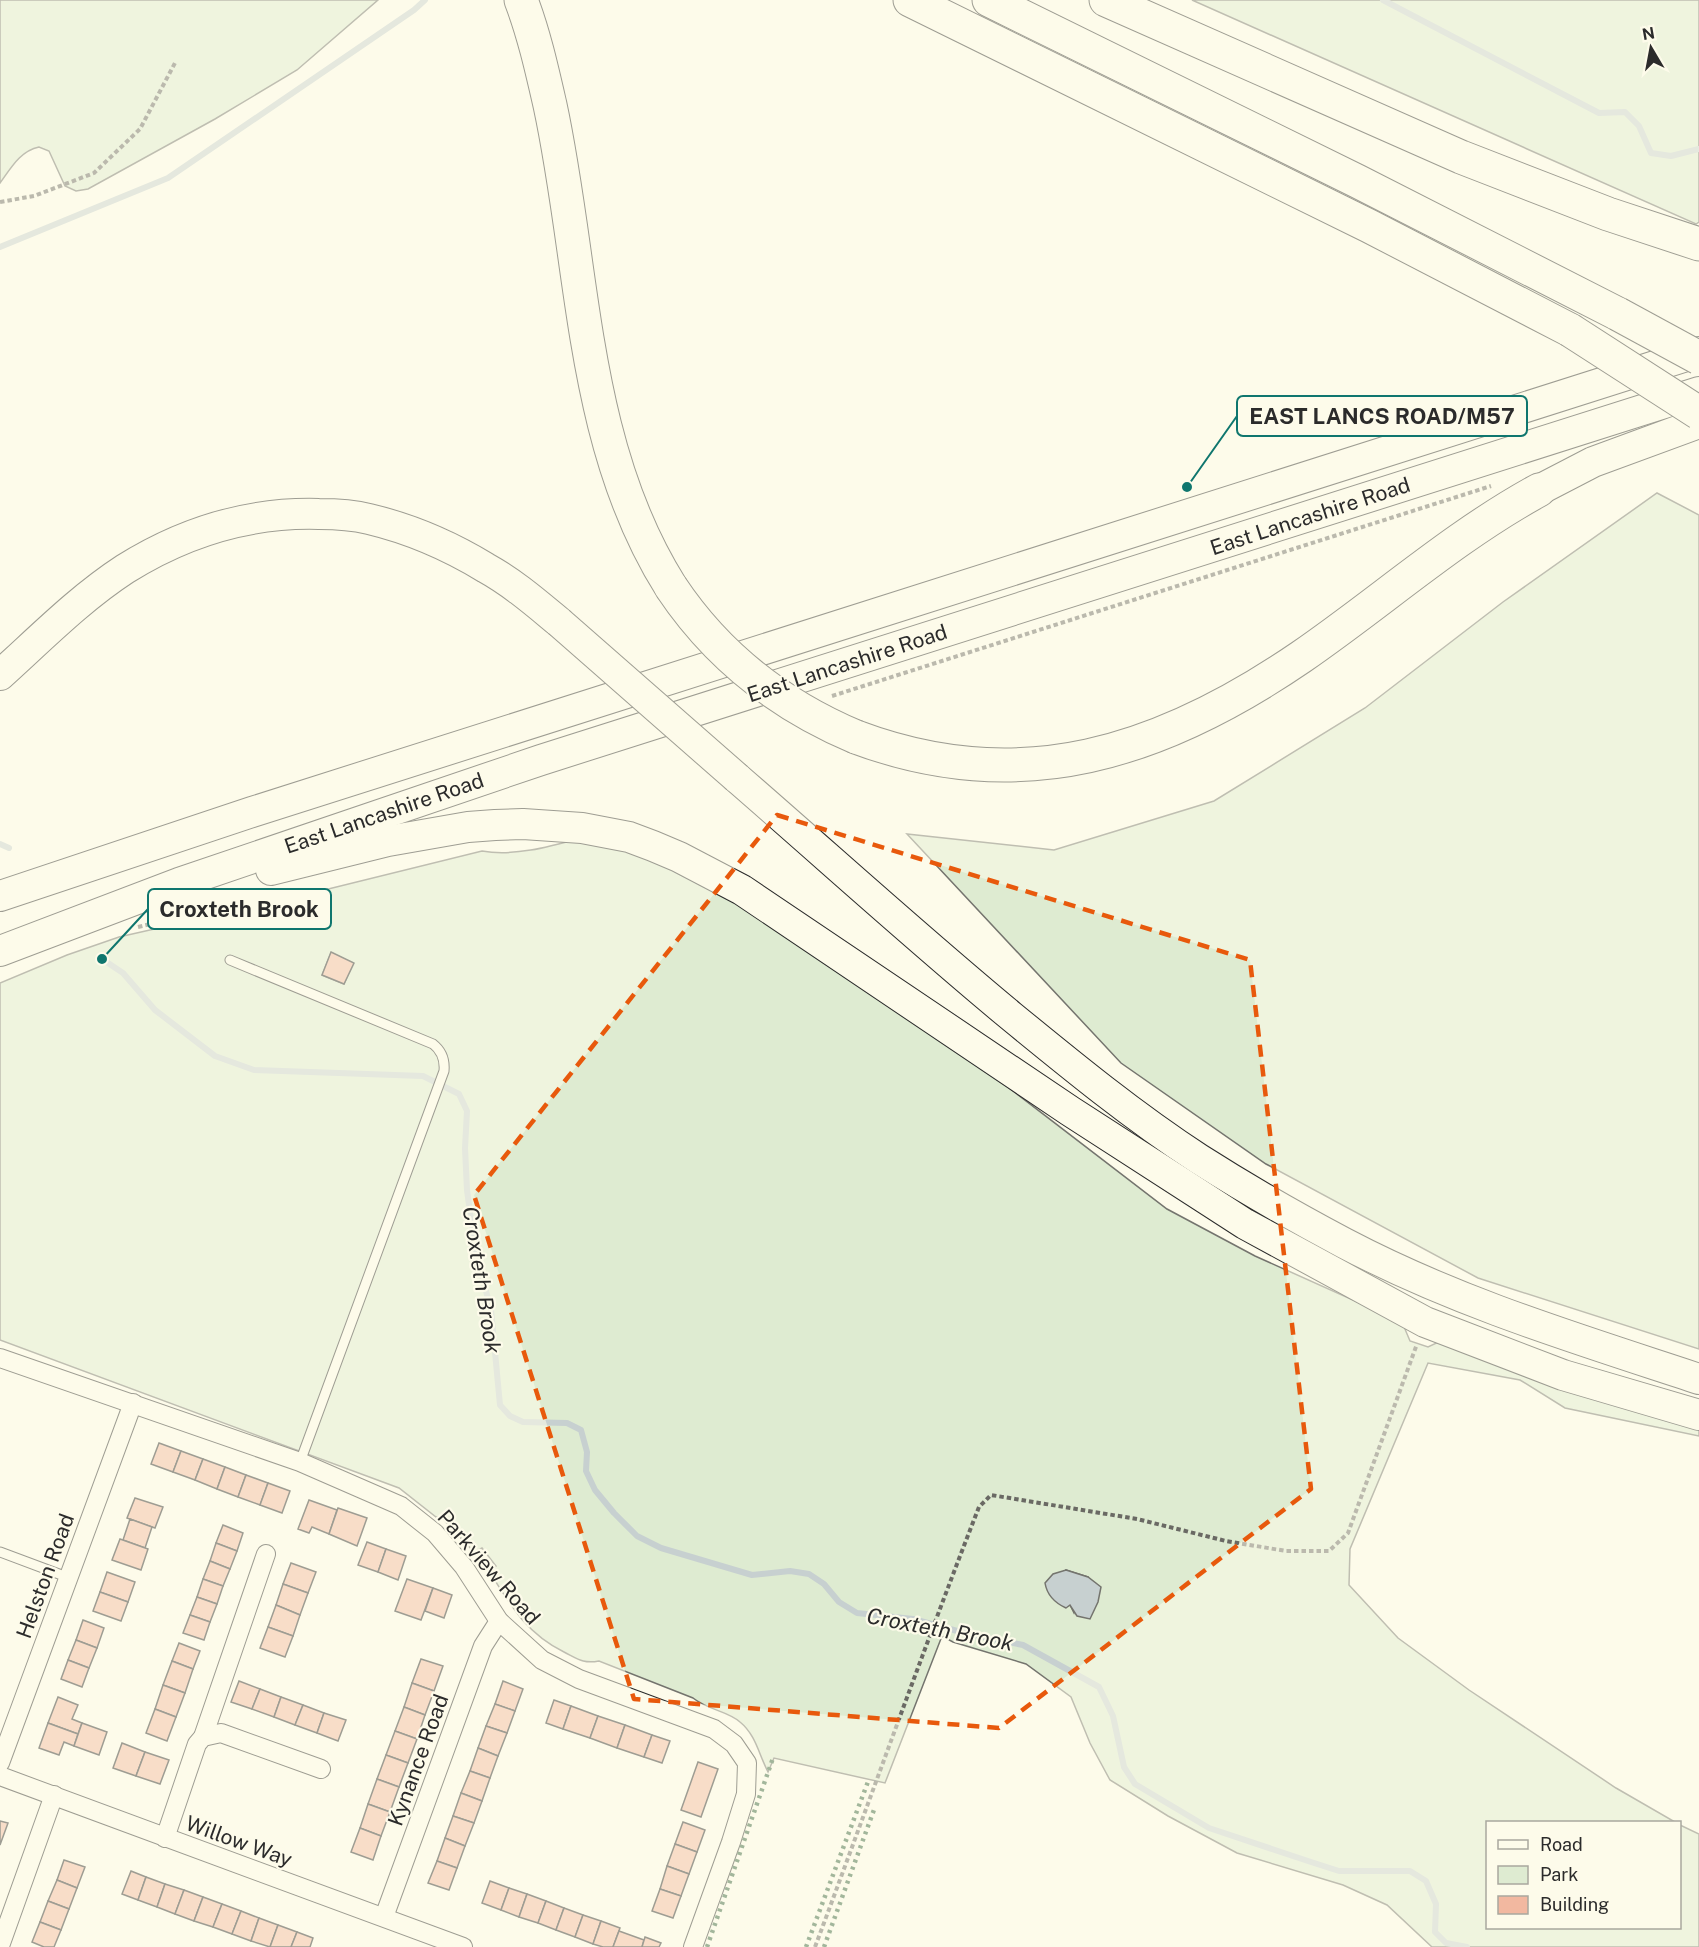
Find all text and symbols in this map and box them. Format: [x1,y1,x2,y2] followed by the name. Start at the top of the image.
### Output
[1621,18,1681,78] north arrow
[1641,23,1656,44] text: N
[1237,396,1527,436] callout: EAST LANCS ROAD/M57
[1249,403,1515,429] text: EAST LANCS ROAD/M57
[1207,472,1413,560] street label: East Lancashire Road
[744,619,950,707] street label: East Lancashire Road
[281,767,487,859] street label: East Lancashire Road
[148,889,331,929] callout: Croxteth Brook
[159,896,319,922] text: Croxteth Brook
[458,1204,507,1356] water label: Croxteth Brook
[432,1505,546,1629] street label: Parkview Road
[11,1510,79,1642] street label: Helston Road
[864,1602,1016,1656] water label: Croxteth Brook
[383,1691,453,1829] street label: Kynance Road
[182,1810,296,1872] street label: Willow Way
[1486,1821,1681,1929] legend
[1540,1834,1583,1855] text: Road
[1540,1864,1578,1885] text: Park
[1540,1894,1609,1915] text: Building

